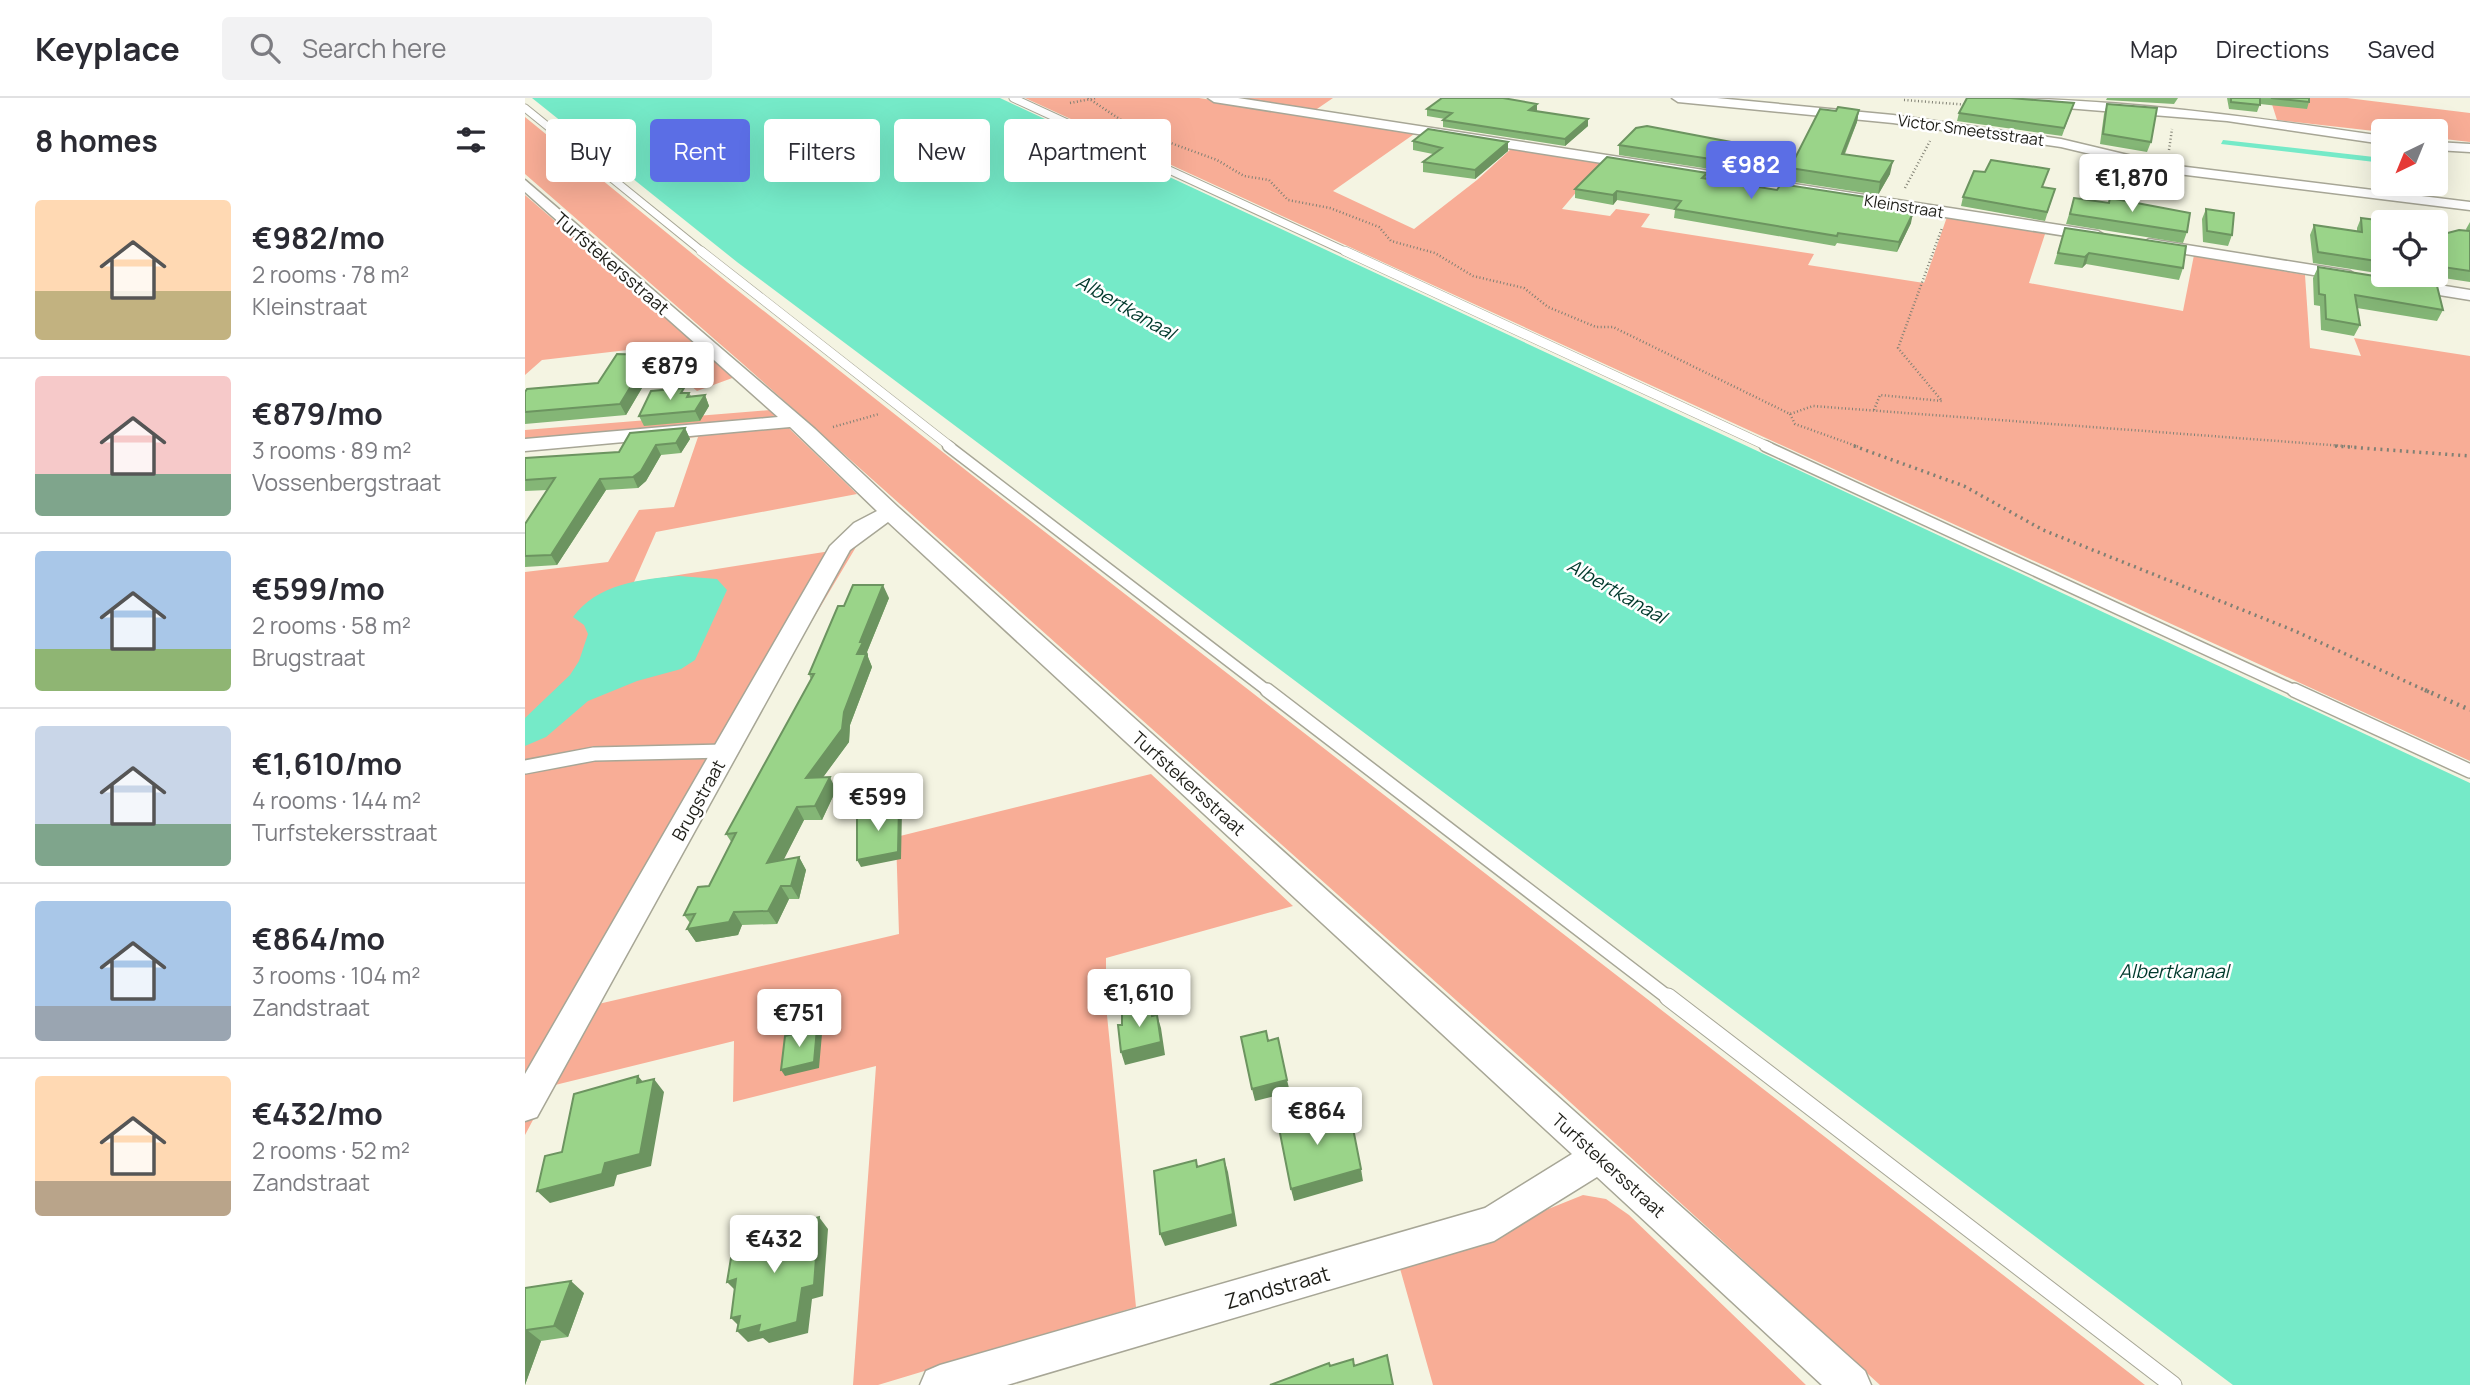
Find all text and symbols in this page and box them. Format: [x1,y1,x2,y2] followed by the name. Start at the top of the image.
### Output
[222,17,712,80] search box
[35,26,180,71] text: Keyplace
[246,29,284,67] icon: search
[302,30,447,66] text: Search here
[2130,32,2178,65] text: Map
[2216,32,2329,65] text: Directions
[2367,32,2435,65] text: Saved
[1896,109,2046,151] street label: Victor Smeetsstraat
[546,119,636,182] chip: Buy
[650,119,750,182] chip: Rent
[764,119,880,182] chip: Filters
[894,119,990,182] chip: New
[1004,119,1171,182] chip: Apartment
[2371,119,2448,196] north arrow
[2371,119,2448,287] map controls
[35,120,158,161] text: 8 homes
[452,121,490,159] icon: filters
[1710,141,1792,201] pin: €982
[1722,148,1780,180] text: €982
[2075,155,2189,214] pin: €1,870
[2095,161,2169,193] text: €1,870
[1863,189,1945,223] street label: Kleinstraat
[549,206,675,320] street label: Turfstekersstraat
[2371,210,2448,287] button: locate
[252,217,385,258] text: €982/mo
[91,228,175,312] icon: home
[252,258,409,290] text: 2 rooms · 78 m²
[1072,268,1182,347] water label: Albertkanaal
[252,290,367,322] text: Kleinstraat
[629,342,711,402] pin: €879
[642,349,698,381] text: €879
[252,393,383,434] text: €879/mo
[91,404,175,488] icon: home
[252,434,412,466] text: 3 rooms · 89 m²
[252,466,441,498] text: Vossenbergstraat
[1563,552,1673,631] water label: Albertkanaal
[252,568,385,609] text: €599/mo
[91,579,175,663] icon: home
[252,609,411,641] text: 2 rooms · 58 m²
[252,641,366,673] text: Brugstraat
[1127,726,1251,840] street label: Turfstekersstraat
[252,743,402,784] text: €1,610/mo
[91,754,175,838] icon: home
[666,755,730,845] street label: Brugstraat
[837,774,919,833] pin: €599
[849,780,907,812] text: €599
[252,784,421,816] text: 4 rooms · 144 m²
[252,816,437,848] text: Turfstekersstraat
[252,918,385,959] text: €864/mo
[91,929,175,1013] icon: home
[2119,958,2232,984] water label: Albertkanaal
[252,959,420,991] text: 3 rooms · 104 m²
[1082,970,1196,1029] pin: €1,610
[1104,976,1175,1008] text: €1,610
[758,990,840,1049] pin: €751
[252,991,370,1023] text: Zandstraat
[773,996,825,1028] text: €751
[1276,1088,1358,1147] pin: €864
[252,1093,383,1134] text: €432/mo
[1288,1094,1346,1126] text: €864
[91,1104,175,1188] icon: home
[1547,1108,1671,1222] street label: Turfstekersstraat
[252,1134,410,1166] text: 2 rooms · 52 m²
[252,1166,370,1198] text: Zandstraat
[733,1216,815,1275] pin: €432
[746,1222,802,1254] text: €432
[1221,1259,1333,1315] street label: Zandstraat

